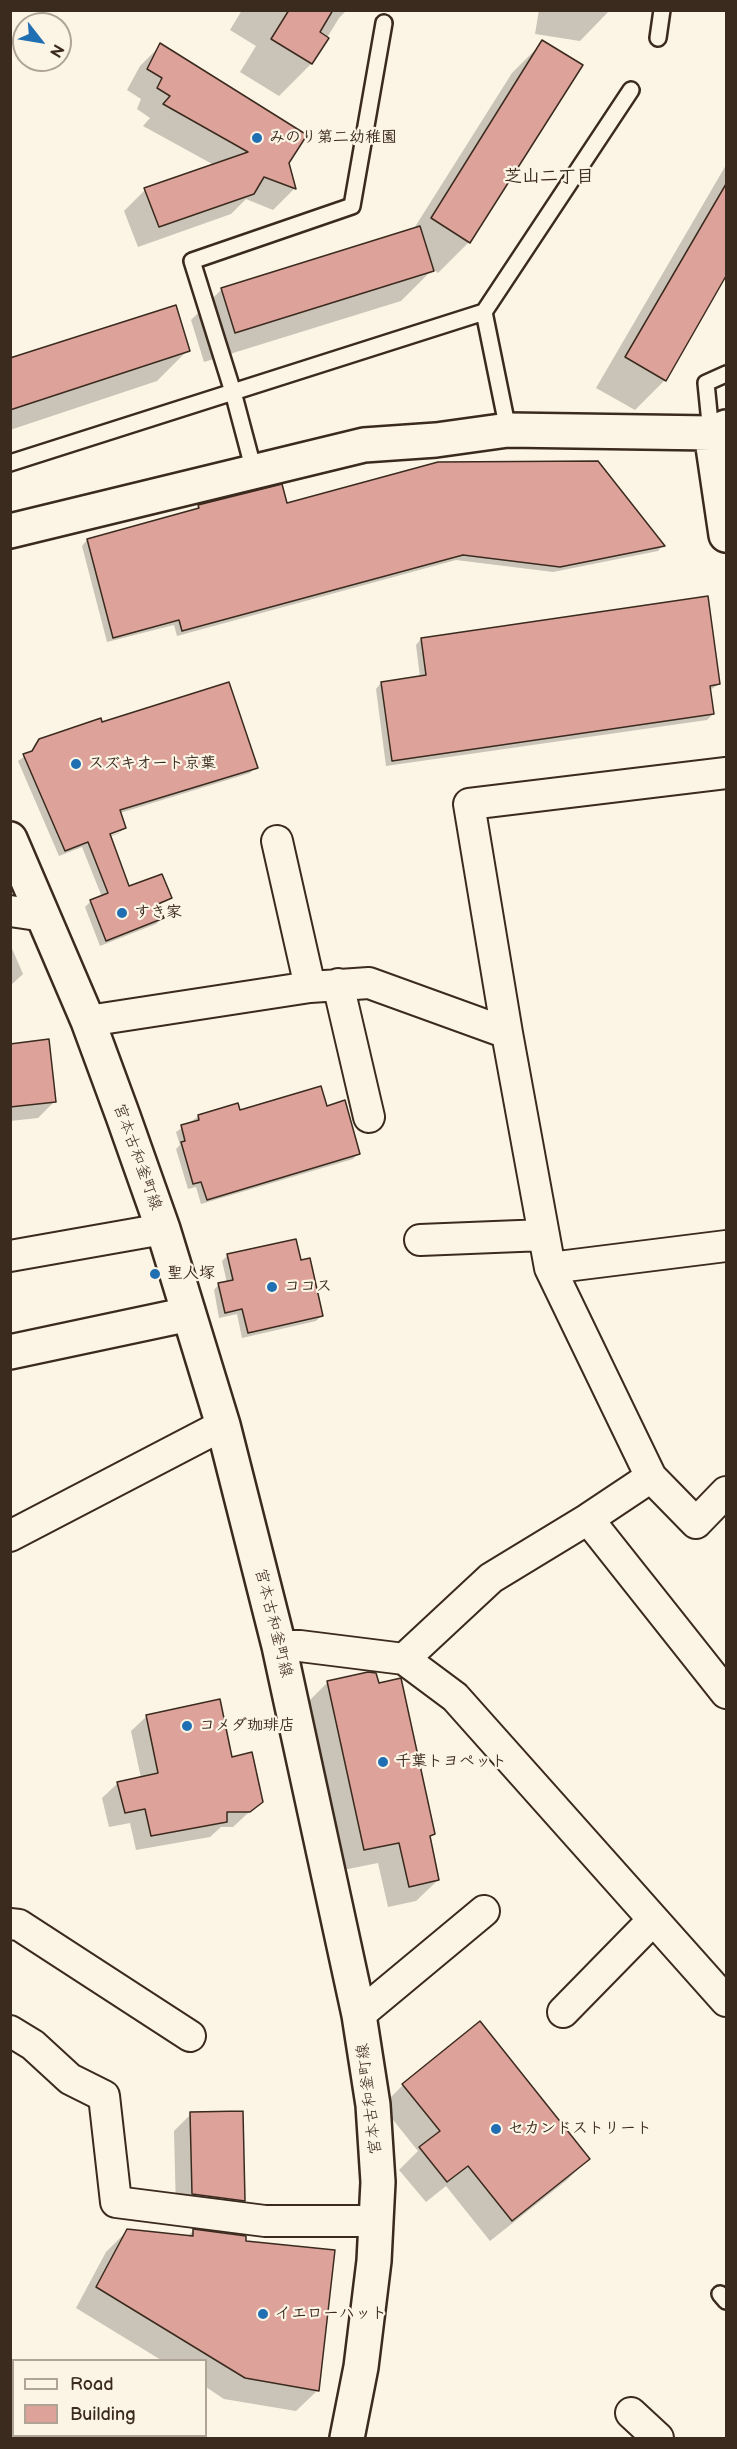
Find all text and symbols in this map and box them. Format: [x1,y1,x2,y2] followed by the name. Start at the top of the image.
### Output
[12,12,72,72] north arrow
[45,40,67,61] text: N
[269,128,397,148] place label: みのり第二幼稚園
[250,131,264,145] marker: みのり第二幼稚園
[504,166,594,188] district label: 芝山二丁目
[88,754,216,774] place label: スズキオート京葉
[69,757,83,771] marker: スズキオート京葉
[134,903,182,923] place label: すき家
[115,906,129,920] marker: すき家
[109,1101,165,1213] street label: 宮本古和釜町線
[167,1264,215,1284] place label: 聖人塚
[148,1267,162,1281] marker: 聖人塚
[284,1277,332,1297] place label: ココス
[265,1280,279,1294] marker: ココス
[250,1566,296,1680] street label: 宮本古和釜町線
[199,1716,295,1736] place label: コメダ珈琲店
[180,1719,194,1733] marker: コメダ珈琲店
[395,1752,507,1772] place label: 千葉トヨペット
[376,1755,390,1769] marker: 千葉トヨペット
[354,2042,386,2156] street label: 宮本古和釜町線
[508,2119,652,2139] place label: セカンドストリート
[489,2122,503,2136] marker: セカンドストリート
[275,2304,387,2324] place label: イエローハット
[256,2307,270,2321] marker: イエローハット
[12,2359,207,2437] legend
[70,2374,114,2395] text: Road
[70,2404,136,2425] text: Building

